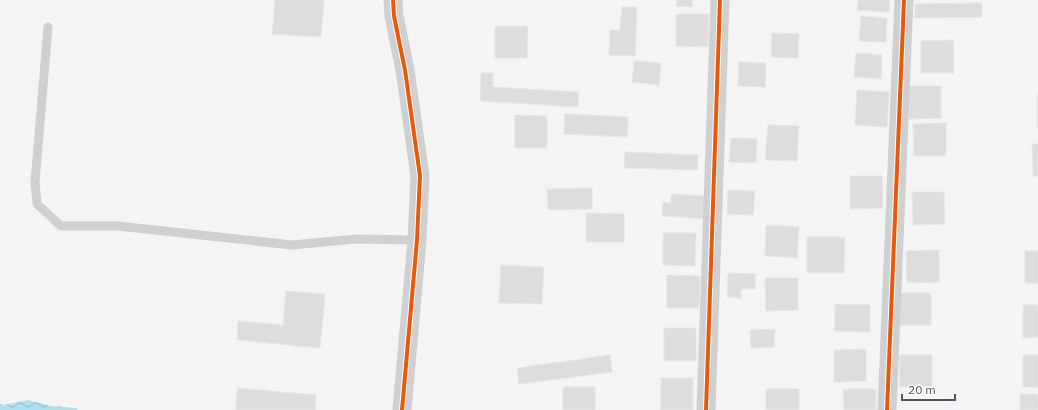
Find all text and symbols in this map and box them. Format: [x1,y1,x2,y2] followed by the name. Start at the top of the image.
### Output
[902,376,955,402] scale bar
[908,382,936,397] text: 20 m

